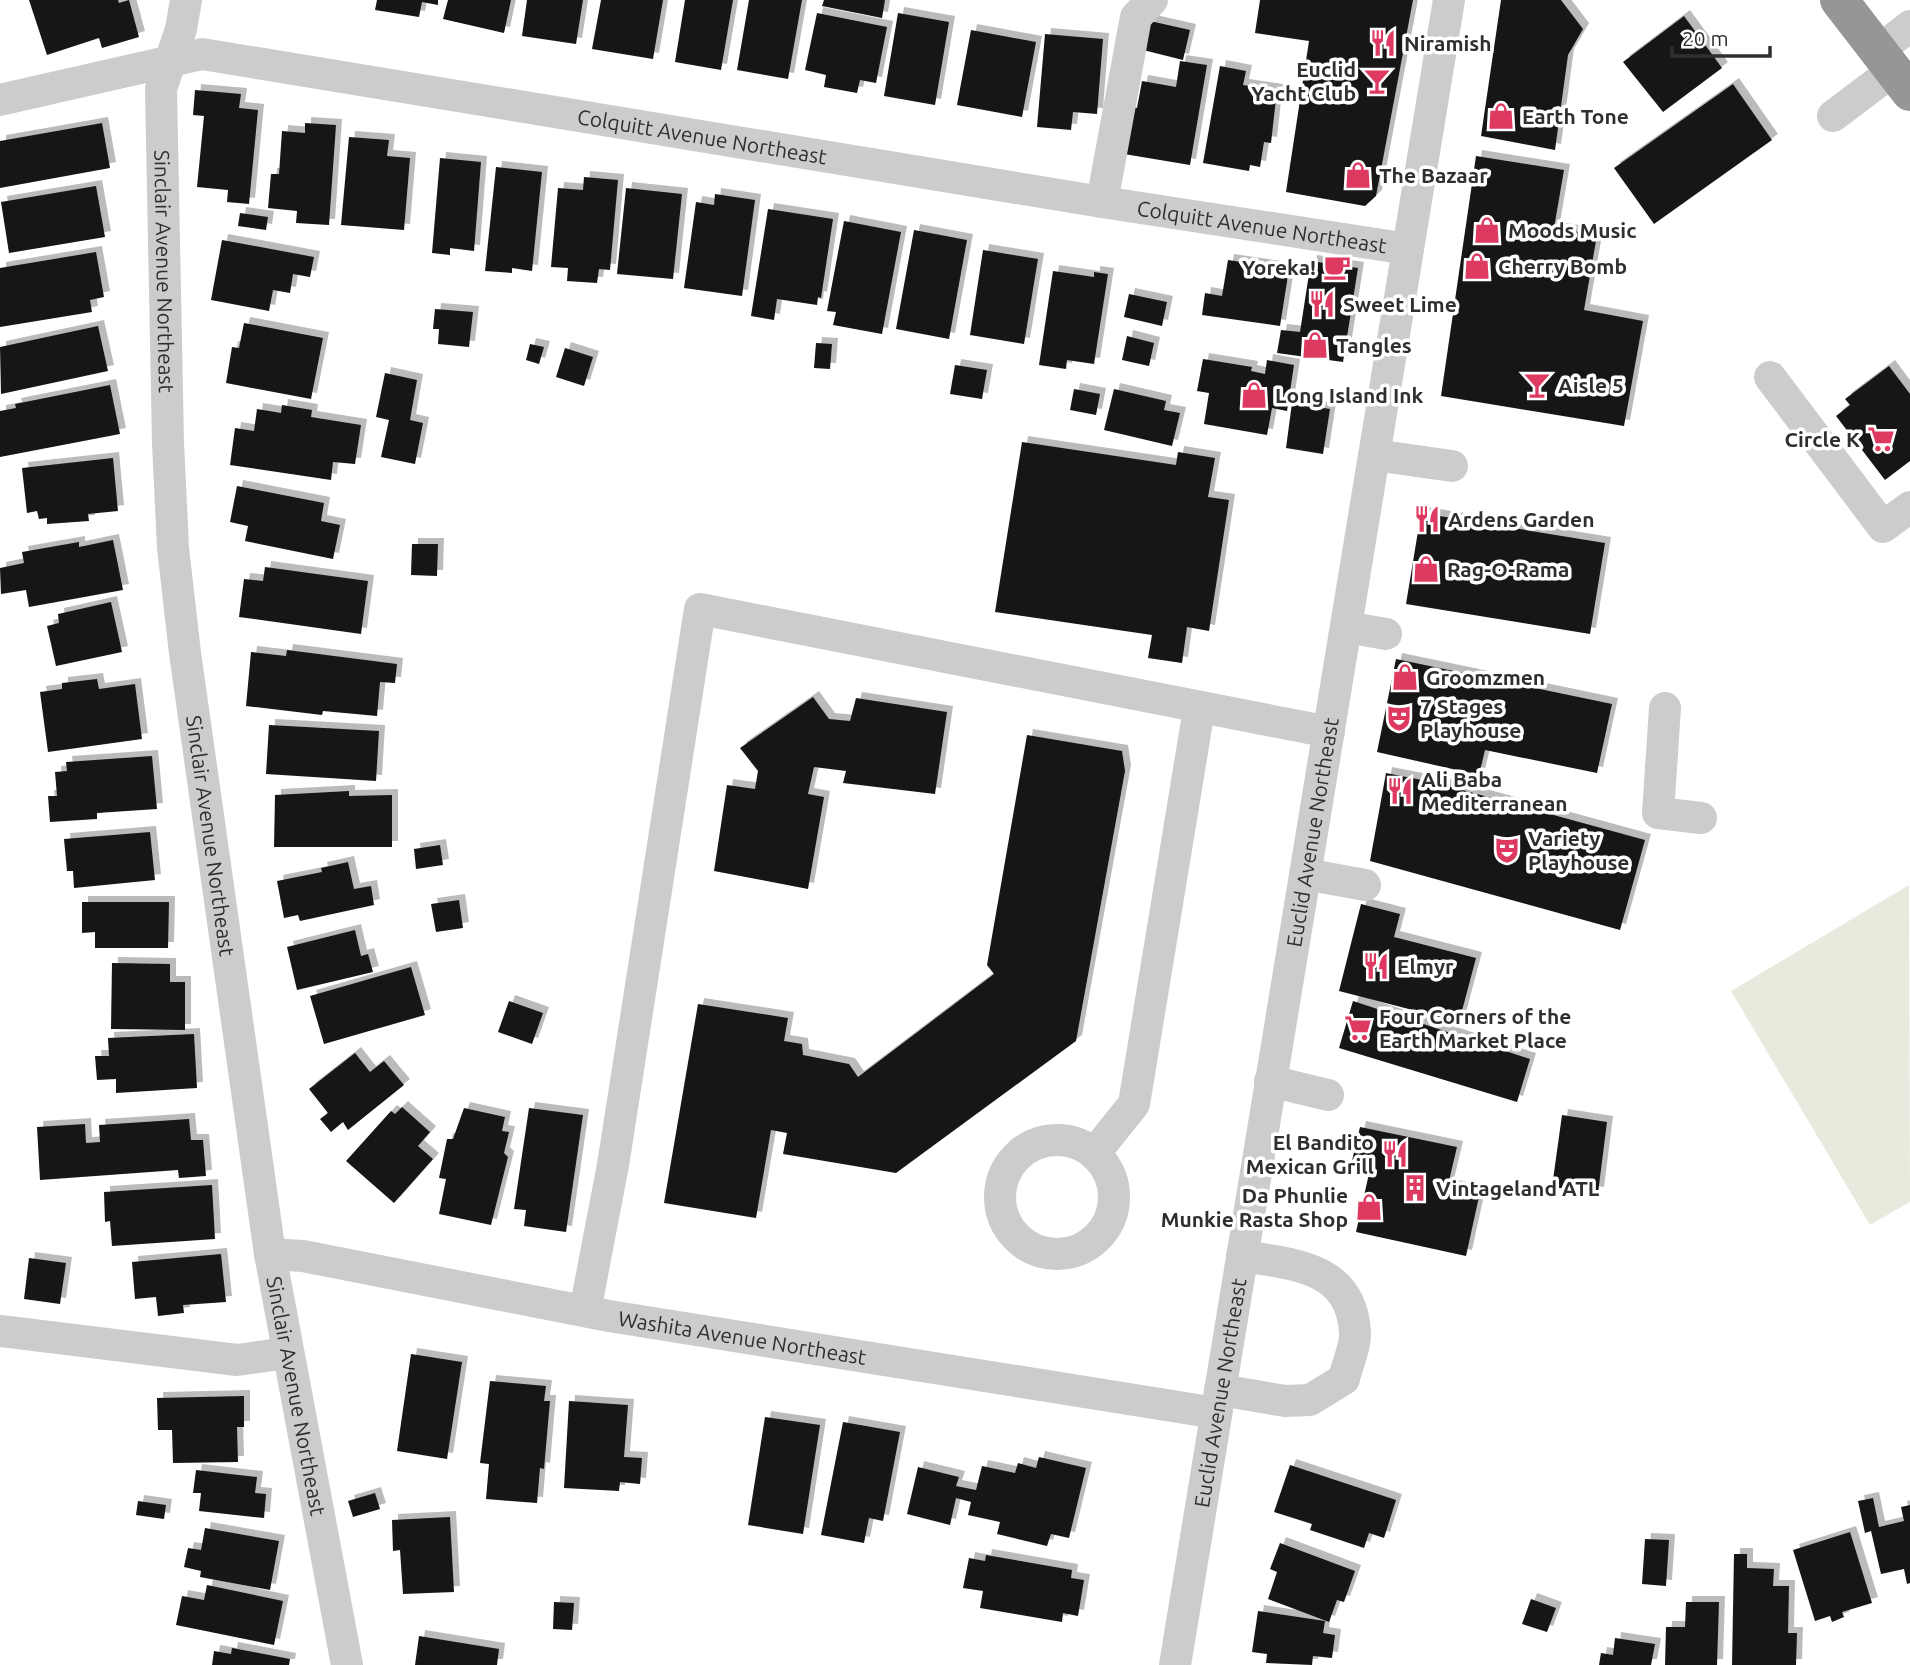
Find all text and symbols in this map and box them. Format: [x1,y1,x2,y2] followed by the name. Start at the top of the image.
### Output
[1672,14,1770,58] scale bar
[1682,26,1729,50] text: 20 m
[1368,28,1398,58] restaurant icon: Niramish
[1404,31,1492,55] place label: Niramish
[1251,57,1356,105] place label: Euclid Yacht Club
[1362,66,1392,96] bar icon: Euclid Yacht Club
[1486,101,1516,131] shop icon: Earth Tone
[576,104,829,169] street label: Colquitt Avenue Northeast
[1522,104,1629,128] place label: Earth Tone
[150,150,179,393] street label: Sinclair Avenue Northeast
[1343,160,1373,190] shop icon: The Bazaar
[1379,163,1488,187] place label: The Bazaar
[1135,196,1388,258] street label: Colquitt Avenue Northeast
[1472,215,1502,245] shop icon: Moods Music
[1508,218,1636,242] place label: Moods Music
[1462,251,1492,281] shop icon: Cherry Bomb
[1322,252,1352,282] cafe icon: Yoreka!
[1498,254,1627,278] place label: Cherry Bomb
[1242,255,1316,279] place label: Yoreka!
[1307,289,1337,319] restaurant icon: Sweet Lime
[1343,292,1457,316] place label: Sweet Lime
[1300,330,1330,360] shop icon: Tangles
[1336,333,1412,357] place label: Tangles
[1522,370,1552,400] bar icon: Aisle 5
[1558,373,1624,397] place label: Aisle 5
[1239,380,1269,410] shop icon: Long Island Ink
[1275,383,1424,407] place label: Long Island Ink
[1866,424,1896,454] supermarket icon: Circle K
[1785,427,1860,451] place label: Circle K
[1412,504,1442,534] restaurant icon: Ardens Garden
[1448,507,1594,531] place label: Ardens Garden
[1411,554,1441,584] shop icon: Rag-O-Rama
[1447,557,1569,581] place label: Rag-O-Rama
[1390,662,1420,692] shop icon: Groomzmen
[1426,665,1545,689] place label: Groomzmen
[1420,694,1521,742] place label: 7 Stages Playhouse
[1384,703,1414,733] theatre icon: 7 Stages Playhouse
[182,714,240,958] street label: Sinclair Avenue Northeast
[1281,716,1343,949] street label: Euclid Avenue Northeast
[1421,767,1568,815] place label: Ali Baba Mediterranean
[1385,776,1415,806] restaurant icon: Ali Baba Mediterranean
[1528,826,1629,874] place label: Variety Playhouse
[1492,835,1522,865] theatre icon: Variety Playhouse
[1361,951,1391,981] restaurant icon: Elmyr
[1397,954,1454,978] place label: Elmyr
[1379,1004,1571,1052] place label: Four Corners of the Earth Market Place
[1343,1013,1373,1043] supermarket icon: Four Corners of the Earth Market Place
[1246,1130,1374,1178] place label: El Bandito Mexican Grill
[1380,1139,1410,1169] restaurant icon: El Bandito Mexican Grill
[1400,1173,1430,1203] building icon: Vintageland ATL
[1436,1176,1600,1200] place label: Vintageland ATL
[1161,1183,1348,1231] place label: Da Phunlie Munkie Rasta Shop
[1354,1192,1384,1222] shop icon: Da Phunlie Munkie Rasta Shop
[262,1274,331,1518] street label: Sinclair Avenue Northeast
[1189,1276,1250,1509] street label: Euclid Avenue Northeast
[617,1306,868,1369] street label: Washita Avenue Northeast

